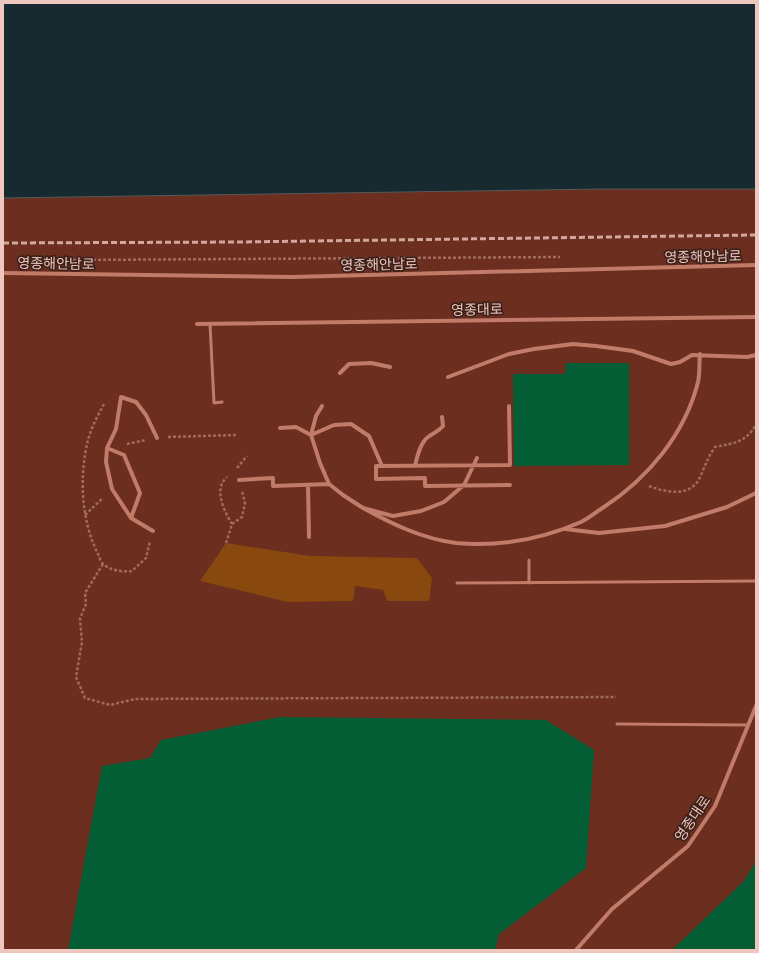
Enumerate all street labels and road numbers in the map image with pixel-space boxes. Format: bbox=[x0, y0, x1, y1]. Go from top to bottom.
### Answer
street label: 영종해안남로 bbox=[664, 246, 742, 266]
street label: 영종해안남로 bbox=[17, 253, 95, 273]
street label: 영종해안남로 bbox=[340, 254, 418, 274]
street label: 영종대로 bbox=[451, 299, 503, 319]
street label: 영종대로 bbox=[670, 791, 714, 845]

